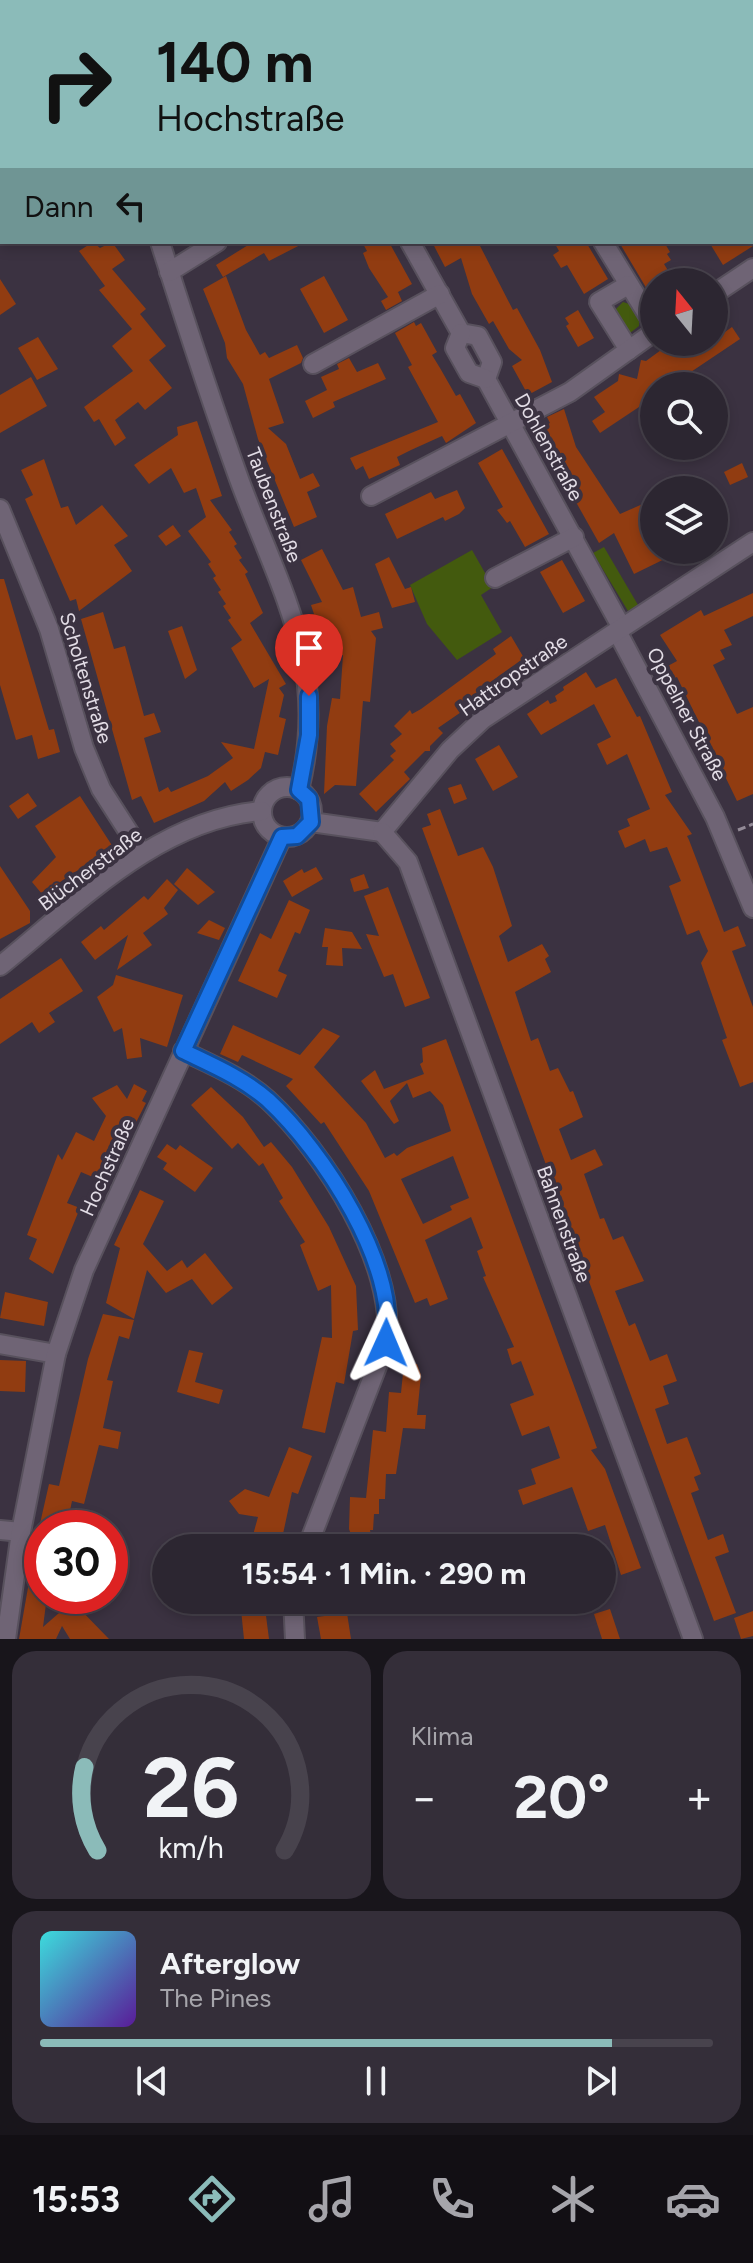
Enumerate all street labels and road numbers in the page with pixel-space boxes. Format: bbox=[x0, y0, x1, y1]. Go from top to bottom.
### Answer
street label: Dohlenstraße bbox=[510, 389, 588, 505]
street label: Taubenstraße bbox=[241, 444, 307, 566]
street label: Scholtenstraße bbox=[55, 610, 117, 747]
street label: Hattropstraße bbox=[454, 629, 572, 721]
street label: Oppelner Straße bbox=[642, 643, 732, 785]
street label: Blücherstraße bbox=[33, 822, 147, 916]
street label: Hochstraße bbox=[75, 1114, 139, 1220]
street label: Bahnenstraße bbox=[532, 1162, 596, 1286]

